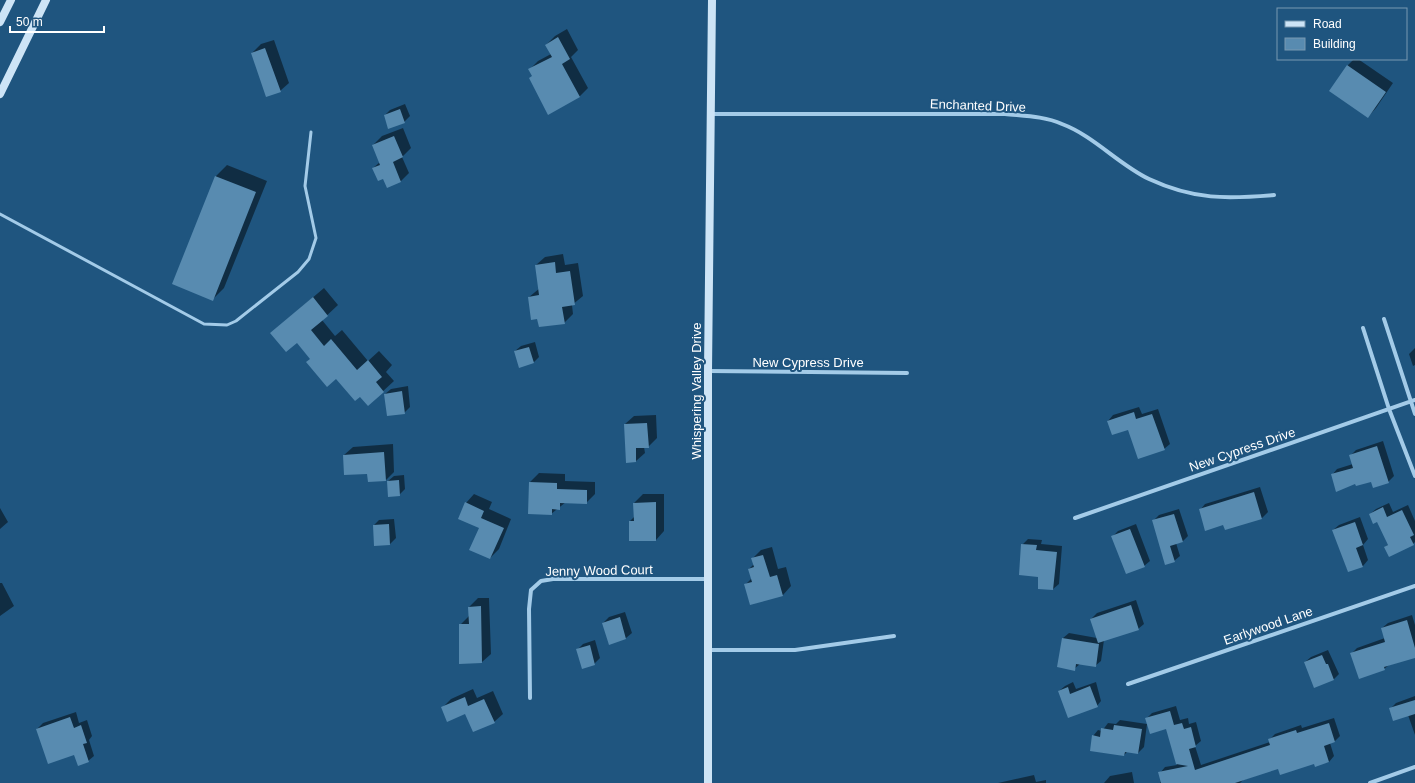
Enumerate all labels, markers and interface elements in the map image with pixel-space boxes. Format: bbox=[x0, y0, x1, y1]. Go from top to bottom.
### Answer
scale bar bbox=[10, 8, 104, 34]
legend bbox=[1277, 8, 1407, 60]
text: 50 m bbox=[16, 15, 43, 29]
text: Road bbox=[1313, 17, 1342, 31]
text: Building bbox=[1313, 37, 1356, 51]
street label: Enchanted Drive bbox=[930, 96, 1026, 115]
street label: Whispering Valley Drive bbox=[689, 322, 704, 460]
street label: New Cypress Drive bbox=[752, 355, 864, 370]
street label: New Cypress Drive bbox=[1187, 424, 1297, 475]
street label: Jenny Wood Court bbox=[545, 562, 653, 579]
street label: Earlywood Lane bbox=[1222, 603, 1315, 648]

